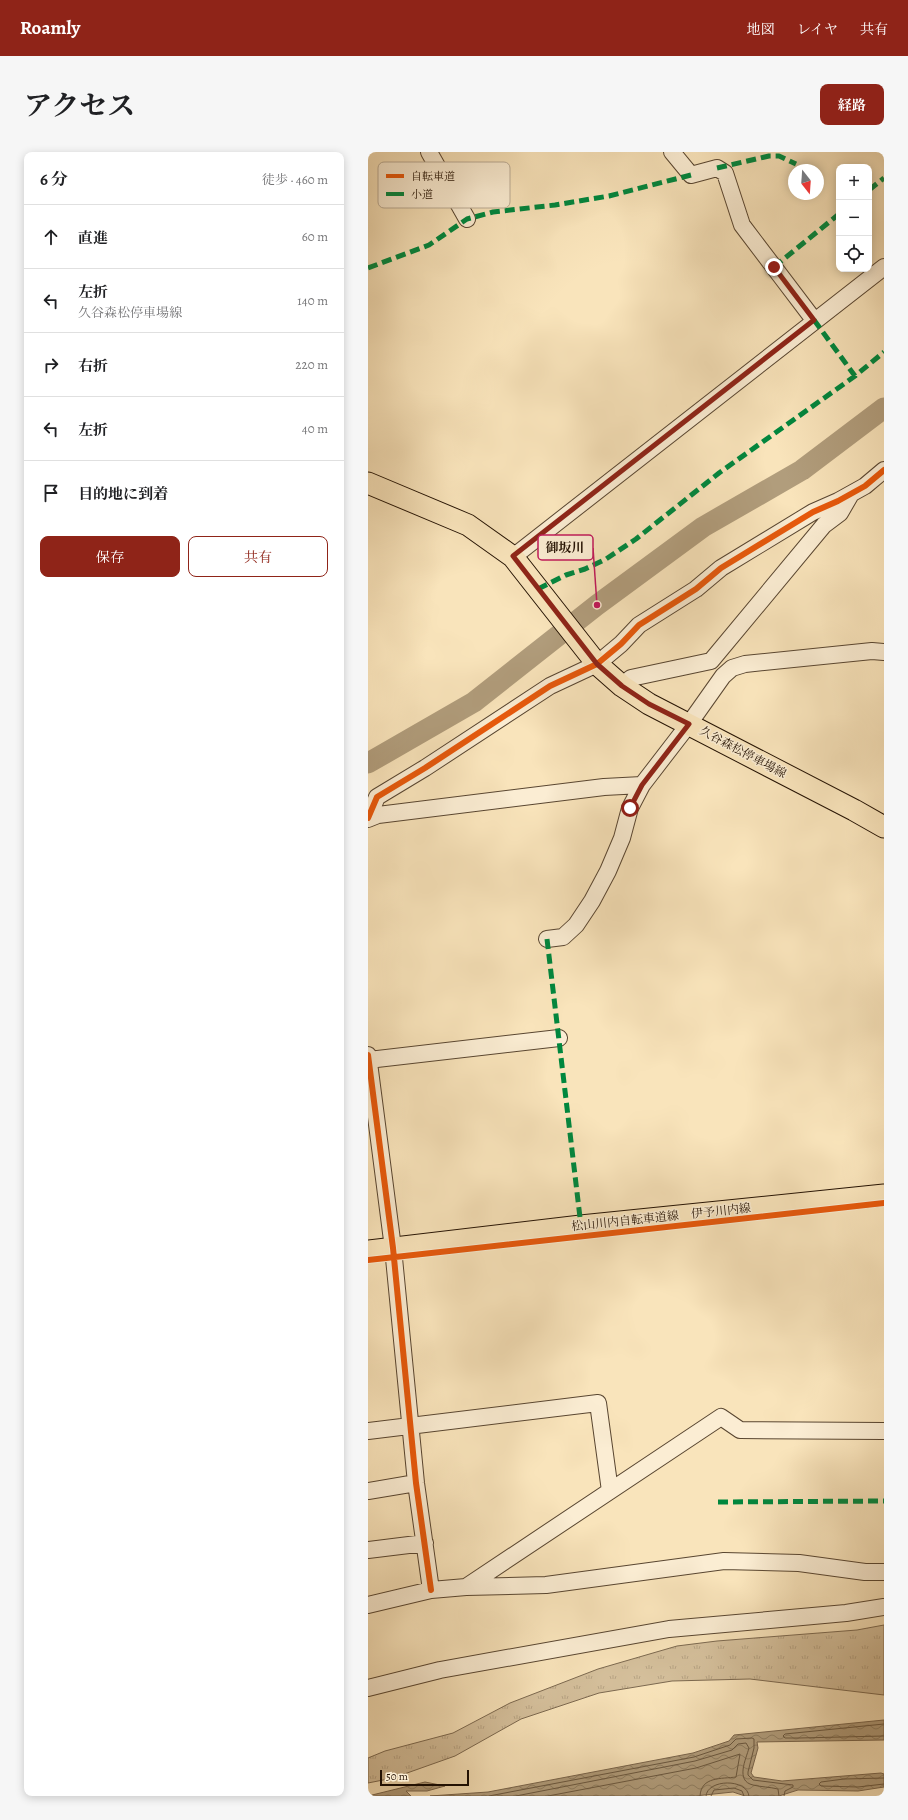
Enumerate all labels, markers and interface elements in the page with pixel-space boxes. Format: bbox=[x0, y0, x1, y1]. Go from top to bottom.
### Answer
text: Roamly bbox=[20, 15, 80, 41]
text: 地図 bbox=[747, 20, 775, 39]
text: レイヤ bbox=[797, 20, 838, 39]
text: 共有 bbox=[860, 20, 888, 39]
button: 経路 bbox=[820, 84, 884, 125]
text: アクセス bbox=[24, 87, 135, 125]
legend bbox=[378, 162, 510, 208]
north arrow bbox=[788, 164, 824, 200]
map controls bbox=[836, 164, 872, 272]
button: + bbox=[836, 164, 872, 200]
text: 6 分 bbox=[40, 168, 68, 191]
text: 自転車道 bbox=[411, 169, 455, 184]
text: 徒歩 · 460 m bbox=[262, 171, 328, 188]
text: 小道 bbox=[411, 187, 433, 202]
button: − bbox=[836, 200, 872, 236]
icon: ahead bbox=[40, 226, 62, 248]
text: 直進 bbox=[78, 228, 108, 248]
text: 60 m bbox=[302, 228, 328, 245]
button: locate bbox=[836, 236, 872, 272]
route end bbox=[765, 258, 783, 276]
text: 左折 bbox=[78, 282, 108, 302]
icon: left bbox=[40, 290, 62, 312]
text: 140 m bbox=[297, 292, 328, 309]
text: 久谷森松停車場線 bbox=[78, 304, 182, 321]
icon: right bbox=[40, 354, 62, 376]
text: 右折 bbox=[78, 356, 108, 376]
text: 220 m bbox=[295, 356, 328, 373]
icon: left bbox=[40, 418, 62, 440]
text: 左折 bbox=[78, 420, 108, 440]
text: 40 m bbox=[302, 420, 328, 437]
icon: arrive bbox=[40, 482, 62, 504]
text: 目的地に到着 bbox=[78, 484, 168, 504]
callout: 御坂川 bbox=[538, 535, 593, 560]
button: 保存 bbox=[40, 536, 180, 577]
button: 共有 bbox=[188, 536, 328, 577]
text: 御坂川 bbox=[545, 539, 585, 556]
street label: 久谷森松停車場線 bbox=[697, 722, 789, 782]
route start bbox=[621, 799, 639, 817]
street label: 伊予川内線 bbox=[690, 1200, 752, 1222]
street label: 松山川内自転車道線 bbox=[570, 1207, 680, 1235]
scale bar bbox=[380, 1768, 469, 1787]
text: 50 m bbox=[386, 1769, 408, 1784]

